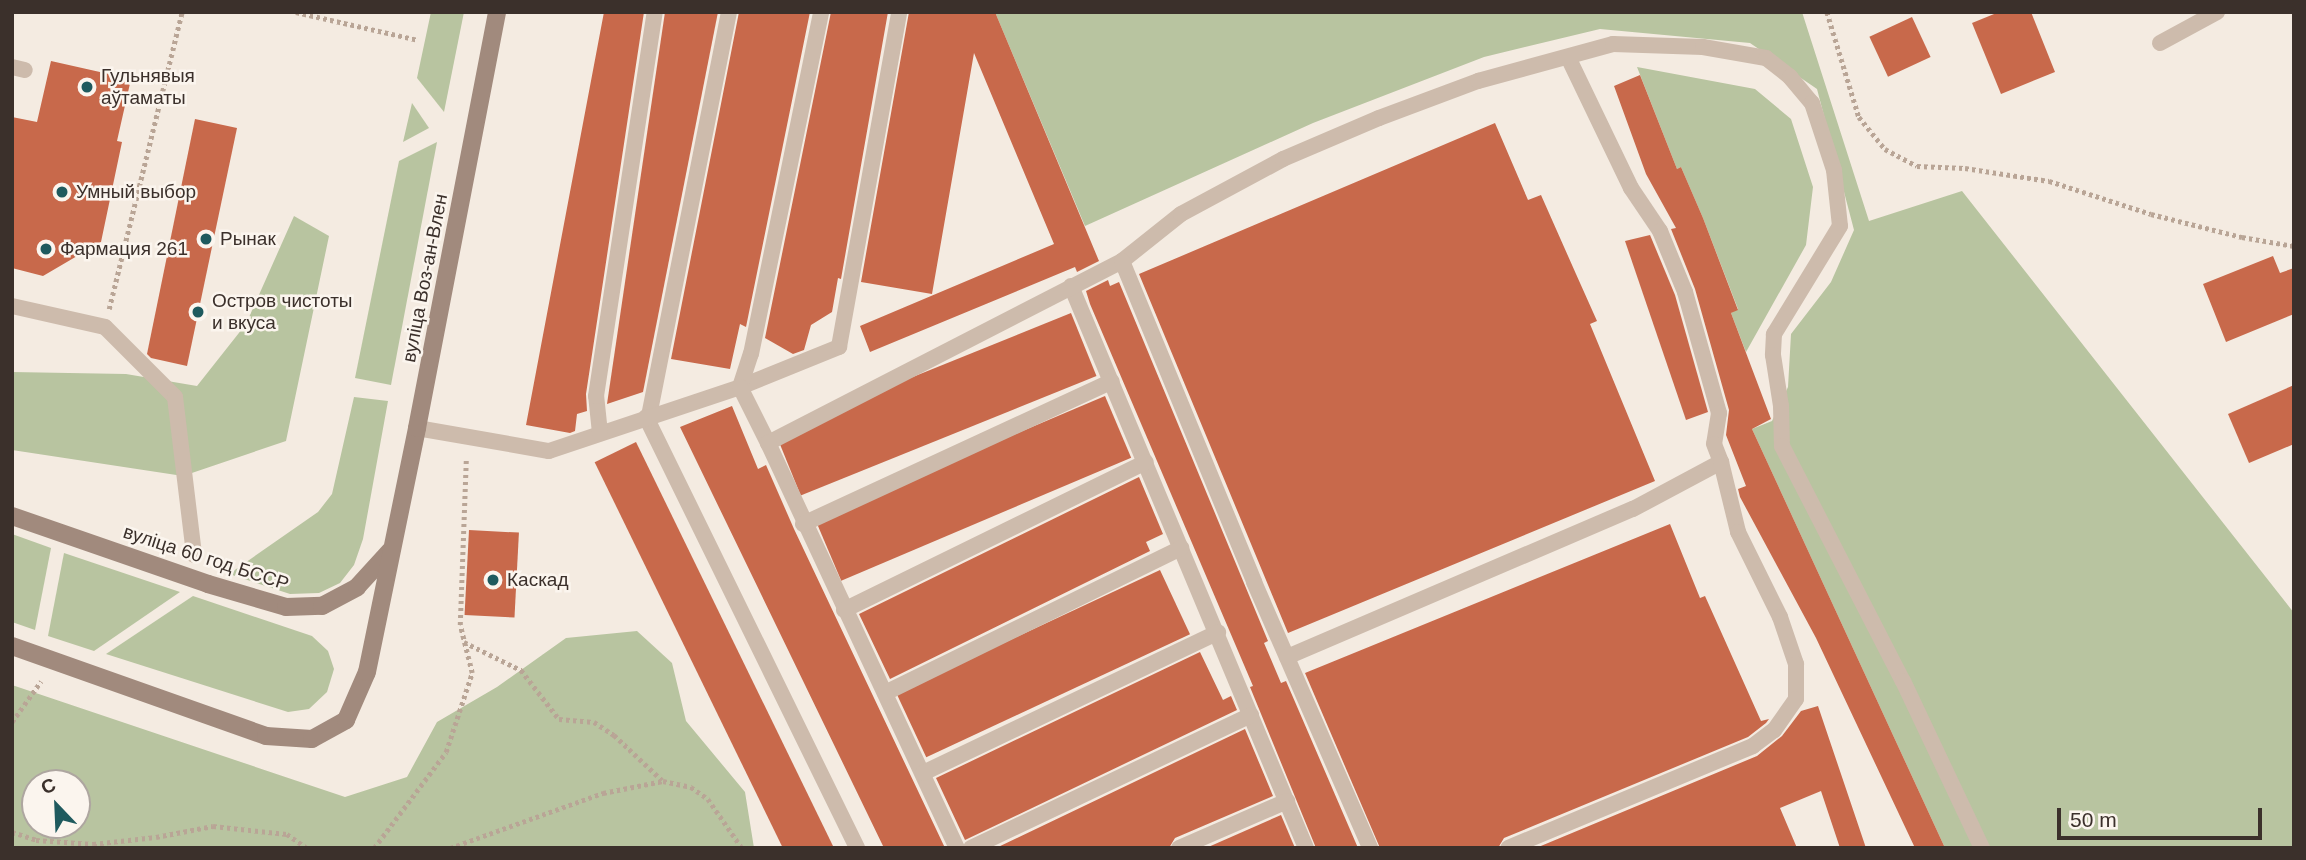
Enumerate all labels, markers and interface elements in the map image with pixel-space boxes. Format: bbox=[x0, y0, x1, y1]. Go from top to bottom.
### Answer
place label: Гульнявыя аўтаматы bbox=[101, 65, 195, 109]
marker: Гульнявыя аўтаматы bbox=[79, 79, 95, 95]
place label: Умный выбор bbox=[76, 181, 196, 203]
marker: Умный выбор bbox=[54, 184, 70, 200]
street label: вуліца Воз-ан-Влен bbox=[397, 192, 453, 364]
place label: Рынак bbox=[220, 228, 276, 250]
marker: Рынак bbox=[198, 231, 214, 247]
place label: Фармация 261 bbox=[60, 238, 188, 260]
marker: Фармация 261 bbox=[38, 241, 54, 257]
place label: Остров чистоты и вкуса bbox=[212, 290, 352, 334]
marker: Остров чистоты и вкуса bbox=[190, 304, 206, 320]
street label: вуліца 60 год БССР bbox=[120, 520, 292, 596]
place label: Каскад bbox=[507, 569, 569, 591]
marker: Каскад bbox=[485, 572, 501, 588]
north arrow bbox=[21, 769, 91, 839]
text: С bbox=[38, 774, 59, 798]
scale bar bbox=[2061, 794, 2266, 838]
text: 50 m bbox=[2070, 808, 2117, 831]

